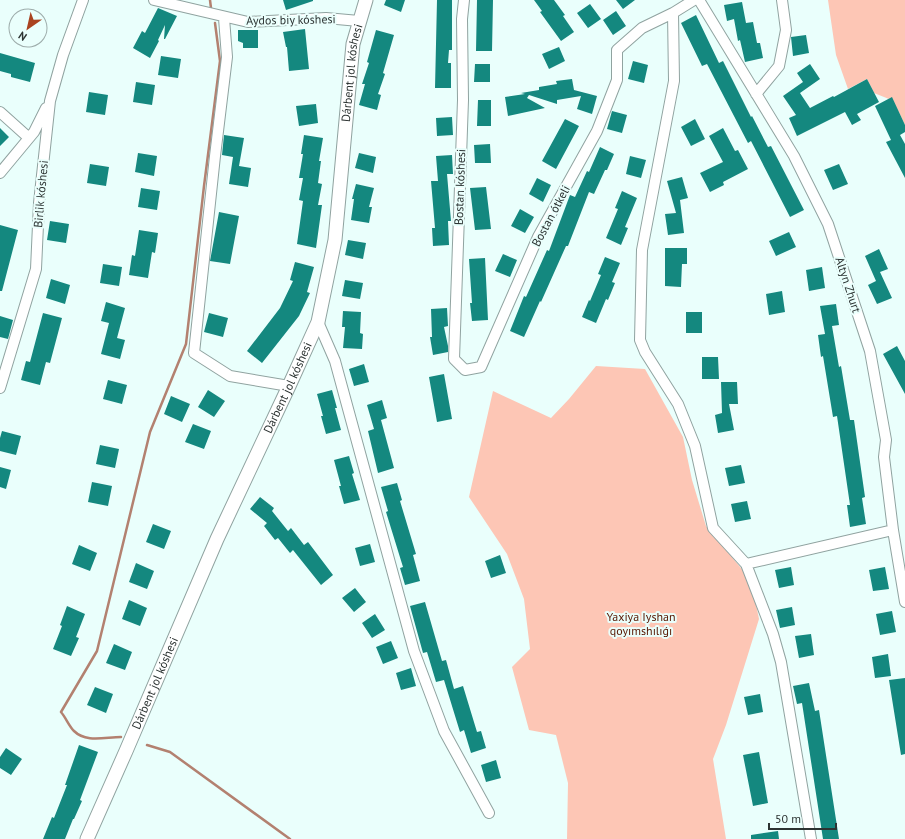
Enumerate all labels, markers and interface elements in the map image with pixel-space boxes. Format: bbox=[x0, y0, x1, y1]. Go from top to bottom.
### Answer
north arrow bbox=[8, 8, 48, 48]
street label: Aydos biy kóshesi bbox=[246, 11, 336, 28]
street label: Dárbent jol kóshesi bbox=[338, 22, 366, 123]
text: N bbox=[15, 28, 29, 44]
street label: Bostan kóshesi bbox=[451, 149, 468, 225]
street label: Birlik kóshesi bbox=[30, 160, 51, 228]
street label: Bostan ótkeli bbox=[528, 183, 573, 249]
street label: Altyn Zhurt bbox=[832, 255, 865, 315]
street label: Dárbent jol kóshesi bbox=[260, 340, 315, 436]
park label: Yaxiya Iyshan qoyımshılıǵı bbox=[606, 609, 676, 638]
street label: Dárbent jol kóshesi bbox=[128, 635, 181, 731]
scale bar bbox=[769, 805, 836, 831]
text: 50 m bbox=[775, 811, 801, 826]

